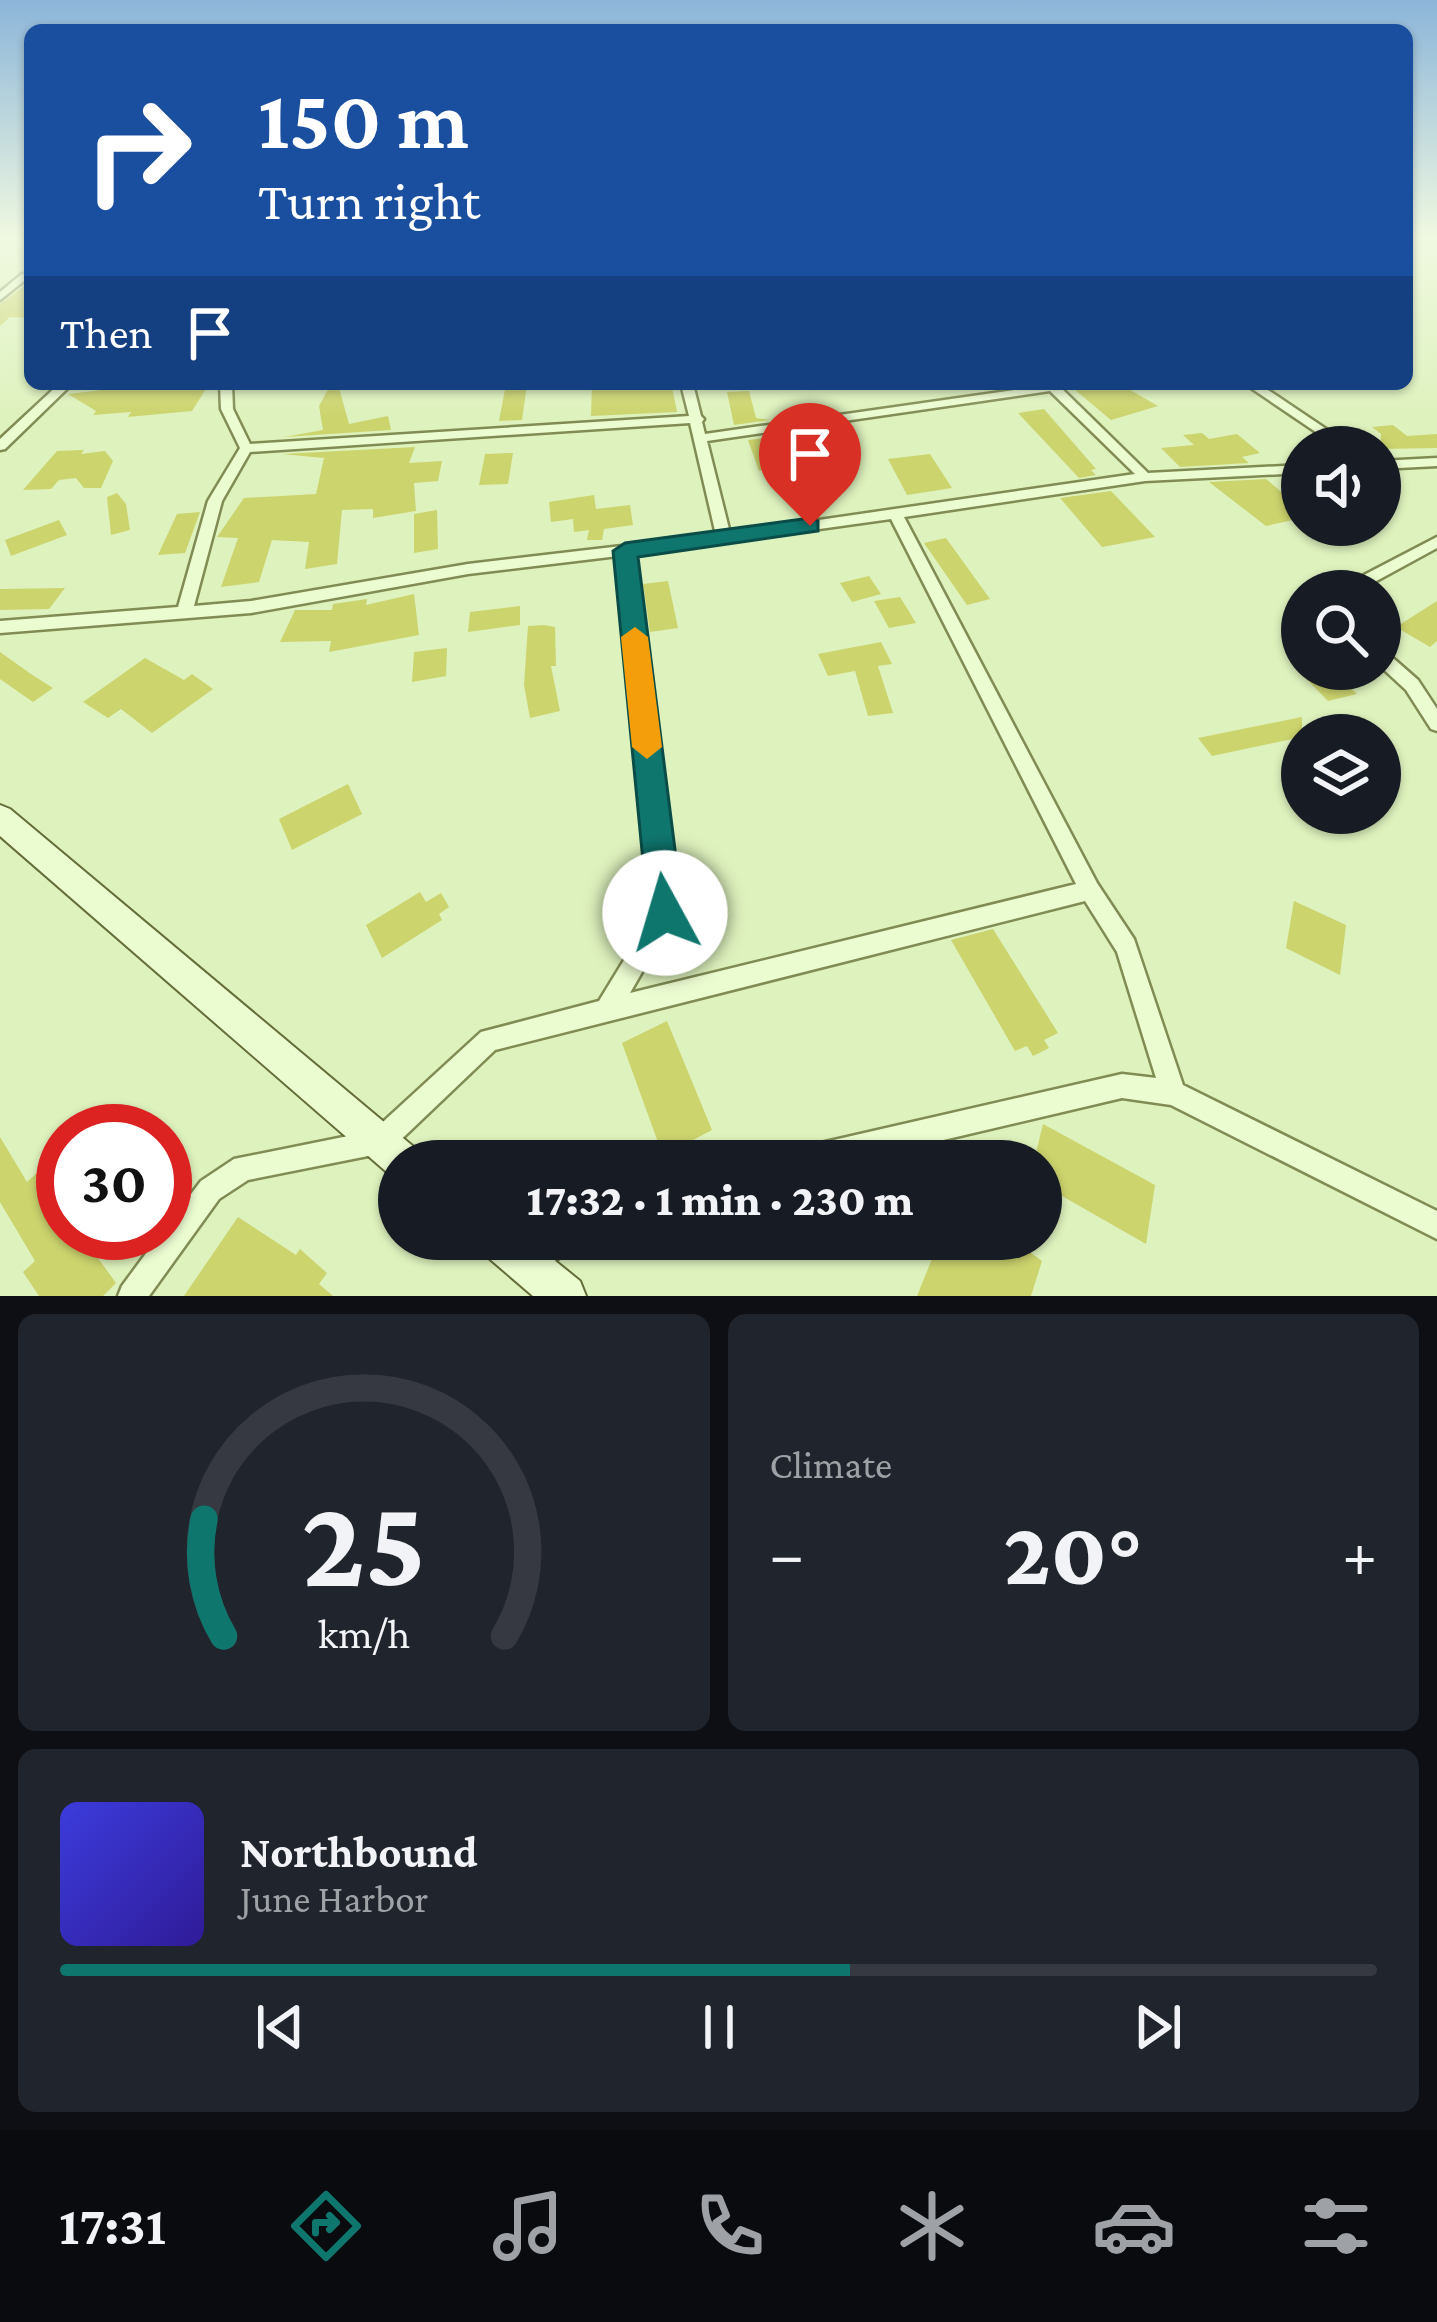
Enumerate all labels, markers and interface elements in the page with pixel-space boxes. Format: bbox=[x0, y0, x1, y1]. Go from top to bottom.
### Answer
icon: right bbox=[60, 72, 216, 228]
text: 150 m bbox=[258, 73, 469, 166]
text: Turn right bbox=[258, 171, 480, 231]
icon: arrive bbox=[177, 300, 243, 366]
text: Then bbox=[60, 308, 153, 358]
pin bbox=[759, 403, 861, 526]
icon: arrive bbox=[777, 421, 843, 487]
map controls bbox=[1281, 426, 1401, 834]
button: sound bbox=[1281, 426, 1401, 546]
button: search bbox=[1281, 570, 1401, 690]
button: layers bbox=[1281, 714, 1401, 834]
position arrow bbox=[602, 850, 728, 976]
speed limit sign: 30 bbox=[36, 1104, 192, 1260]
text: 17:32 · 1 min · 230 m bbox=[527, 1175, 913, 1225]
text: Climate bbox=[770, 1443, 892, 1486]
text: 25 bbox=[301, 1473, 426, 1612]
text: 20° bbox=[1003, 1503, 1143, 1603]
text: − bbox=[770, 1517, 804, 1590]
text: + bbox=[1342, 1517, 1377, 1590]
text: km/h bbox=[318, 1609, 410, 1656]
text: Northbound bbox=[240, 1827, 478, 1877]
text: June Harbor bbox=[240, 1877, 428, 1920]
icon: previous bbox=[247, 1994, 313, 2060]
icon: pause bbox=[686, 1994, 752, 2060]
icon: next bbox=[1125, 1994, 1191, 2060]
icon: directions bbox=[284, 2184, 368, 2268]
icon: music bbox=[486, 2184, 570, 2268]
icon: phone bbox=[688, 2184, 772, 2268]
icon: climate bbox=[890, 2184, 974, 2268]
icon: car bbox=[1092, 2184, 1176, 2268]
icon: filters bbox=[1294, 2184, 1378, 2268]
text: 17:31 bbox=[59, 2196, 166, 2256]

